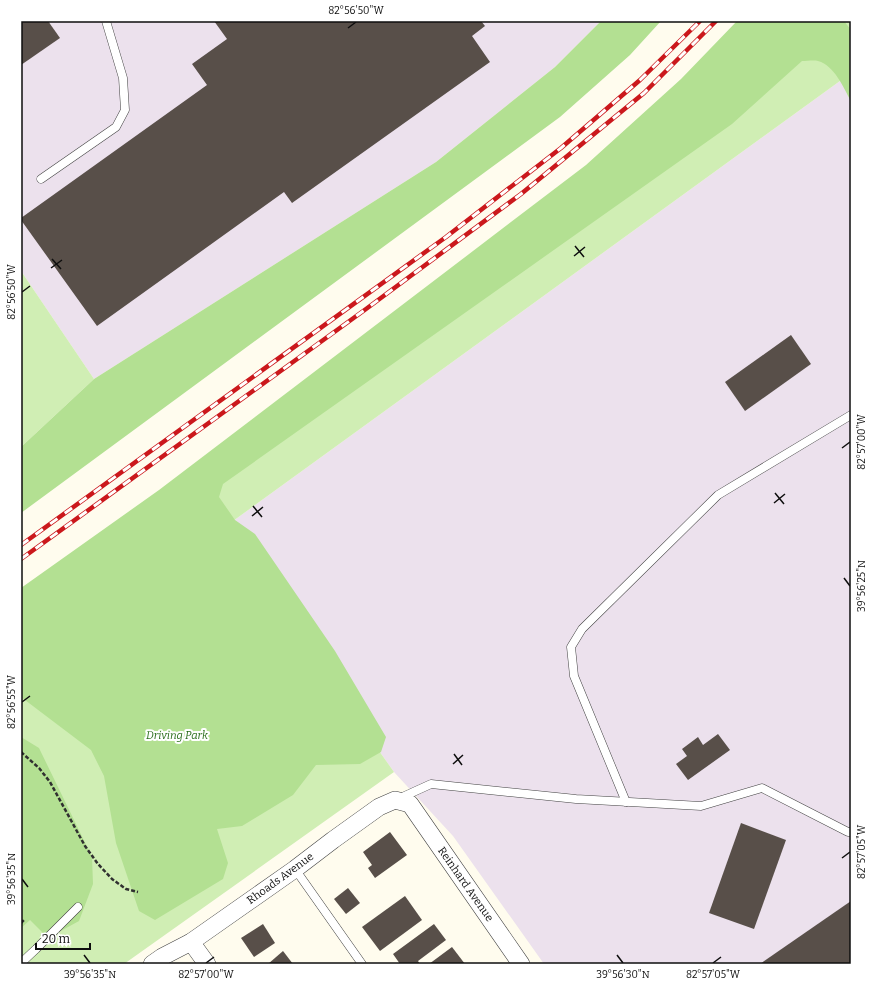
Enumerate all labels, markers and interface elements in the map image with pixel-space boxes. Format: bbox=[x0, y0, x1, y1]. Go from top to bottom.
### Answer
text: 82°56'50"W bbox=[328, 5, 384, 17]
text: 82°56'50"W bbox=[6, 264, 18, 320]
text: 82°57'00"W bbox=[856, 414, 868, 470]
text: 39°56'25"N bbox=[856, 560, 868, 612]
text: 82°56'55"W bbox=[6, 674, 18, 729]
park label: Driving Park bbox=[146, 729, 209, 742]
text: 82°57'05"W bbox=[856, 824, 868, 879]
street label: Reinhard Avenue bbox=[435, 844, 496, 924]
street label: Rhoads Avenue bbox=[244, 850, 316, 907]
text: 39°56'35"N bbox=[6, 853, 18, 905]
scale bar bbox=[36, 925, 90, 951]
text: 20 m bbox=[42, 932, 71, 946]
text: 39°56'35"N bbox=[64, 969, 116, 981]
text: 82°57'00"W bbox=[178, 969, 234, 981]
text: 39°56'30"N bbox=[596, 969, 650, 981]
text: 82°57'05"W bbox=[686, 969, 741, 981]

